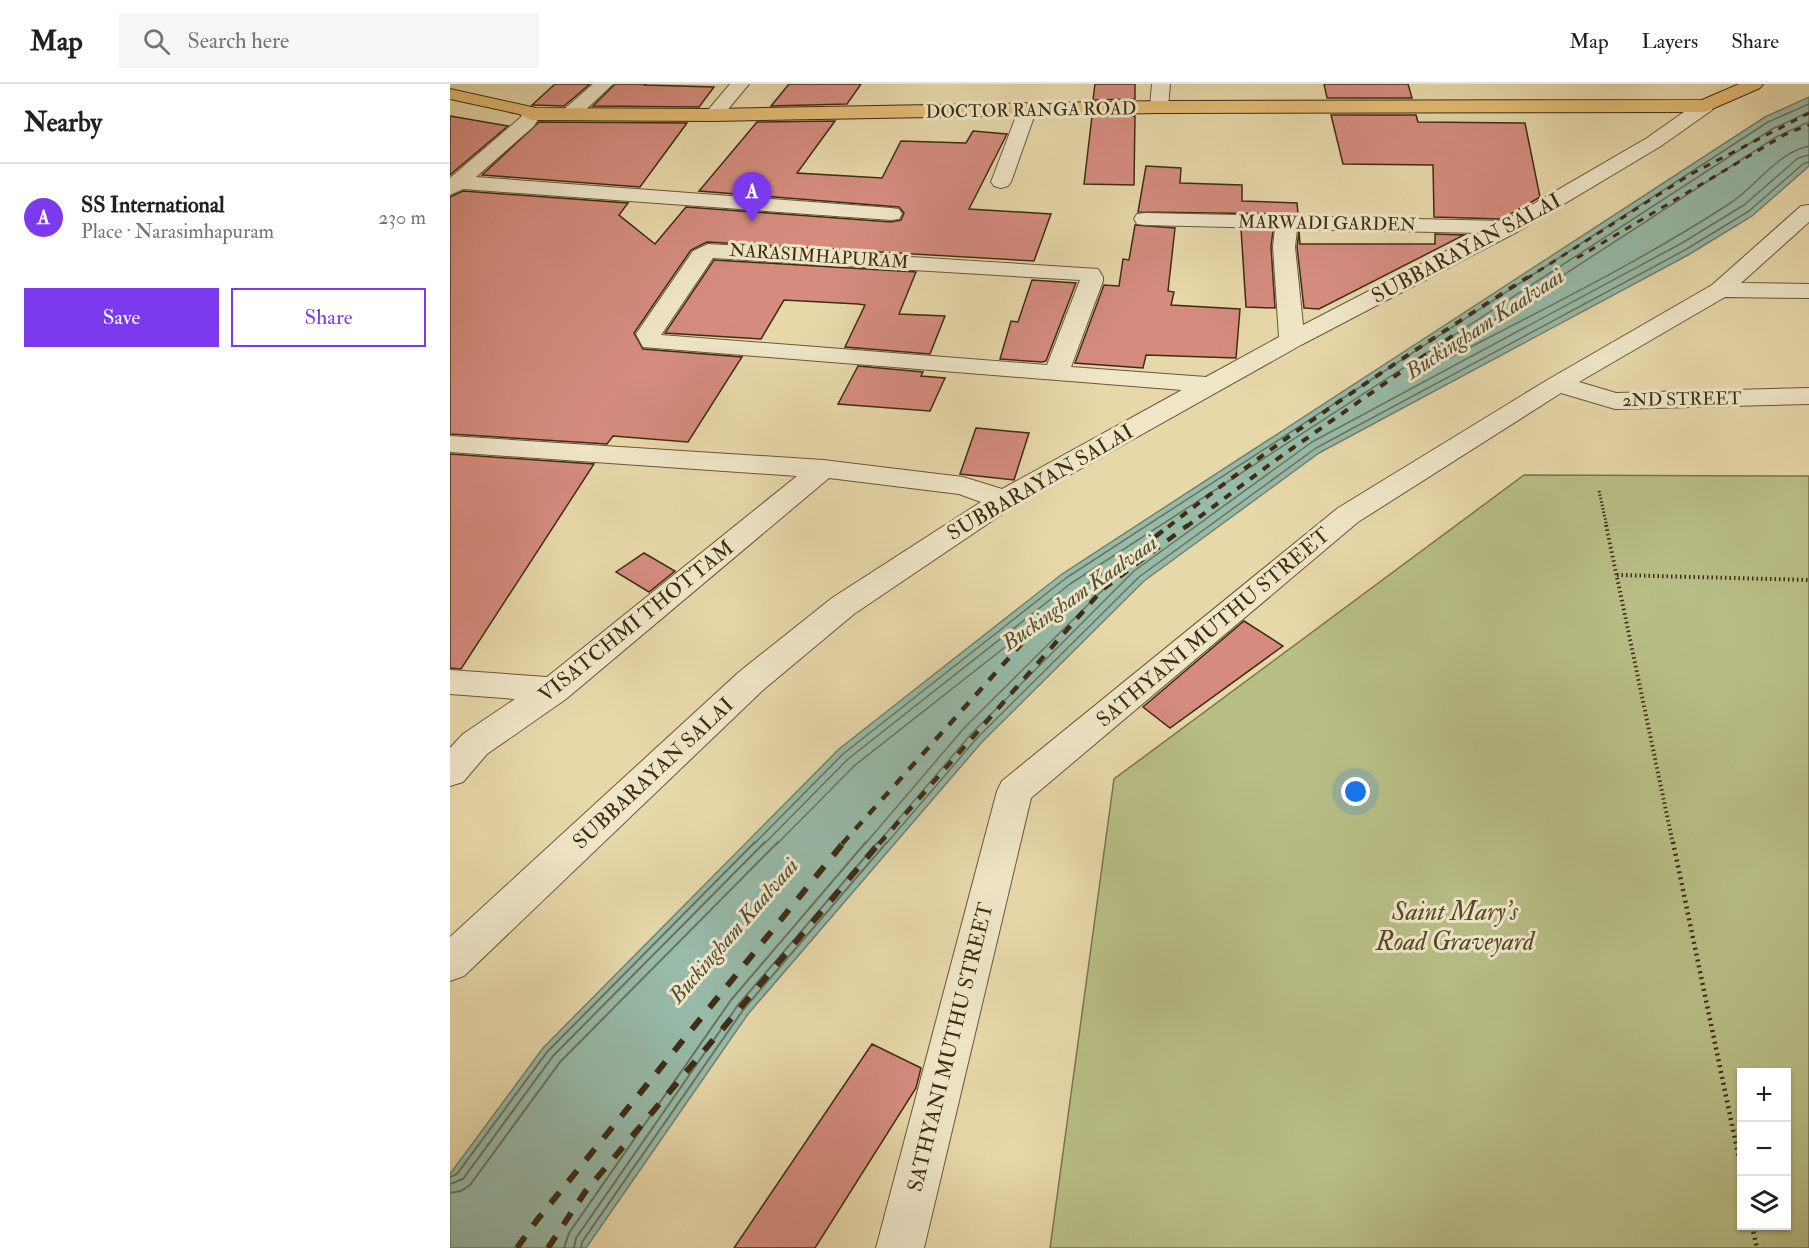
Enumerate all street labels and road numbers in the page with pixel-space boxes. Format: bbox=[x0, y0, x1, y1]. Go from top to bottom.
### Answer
street label: DOCTOR RANGA ROAD bbox=[926, 97, 1137, 124]
street label: SUBBARAYAN SALAI bbox=[1367, 187, 1566, 310]
street label: MARWADI GARDEN bbox=[1238, 210, 1416, 237]
street label: NARASIMHAPURAM bbox=[728, 239, 909, 274]
street label: 2ND STREET bbox=[1622, 387, 1742, 412]
street label: SUBBARAYAN SALAI bbox=[942, 418, 1138, 547]
street label: SATHYANI MUTHU STREET bbox=[1091, 521, 1336, 733]
street label: VISATCHMI THOTTAM bbox=[533, 534, 739, 708]
street label: SUBBARAYAN SALAI bbox=[567, 692, 740, 855]
street label: SATHYANI MUTHU STREET bbox=[901, 899, 1000, 1194]

